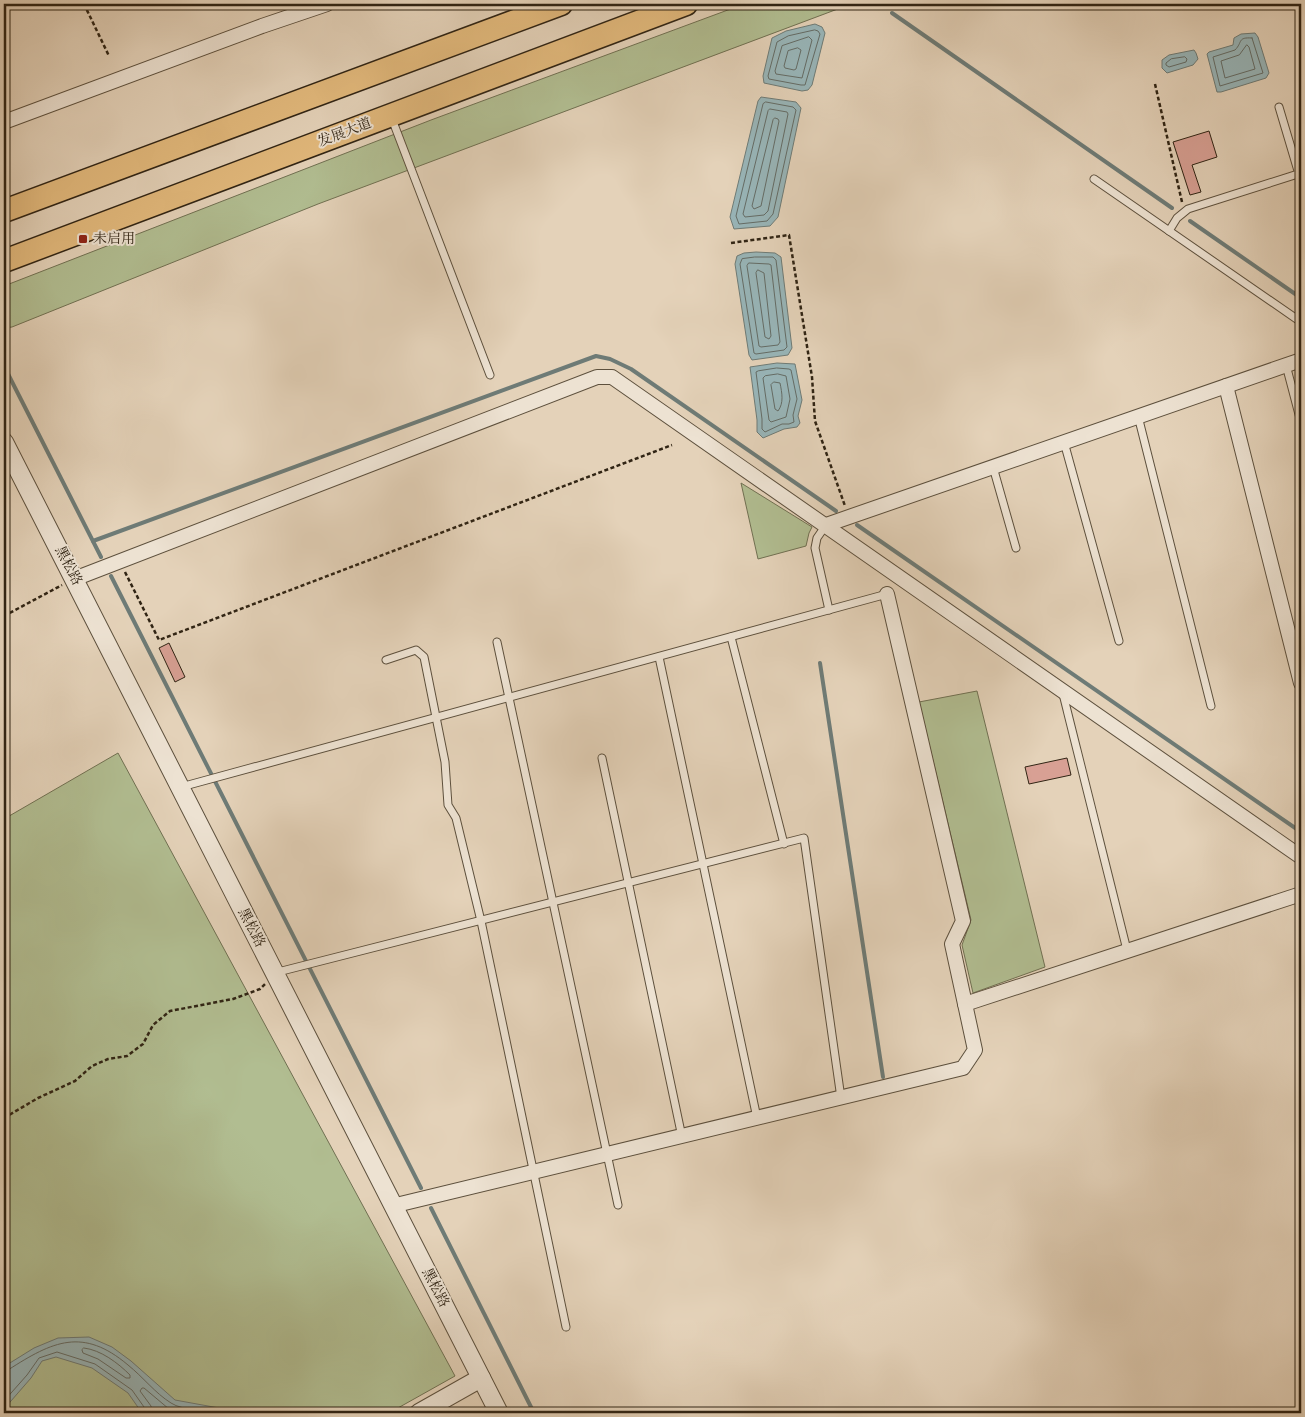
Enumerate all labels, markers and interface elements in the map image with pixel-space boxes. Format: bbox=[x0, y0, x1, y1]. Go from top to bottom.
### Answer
street label: 发展大道 bbox=[315, 114, 375, 152]
place label: 未启用 bbox=[93, 230, 135, 249]
marker: 未启用 bbox=[77, 233, 89, 245]
street label: 黑松路 bbox=[50, 543, 86, 589]
street label: 黑松路 bbox=[233, 905, 269, 951]
street label: 黑松路 bbox=[417, 1265, 453, 1311]

